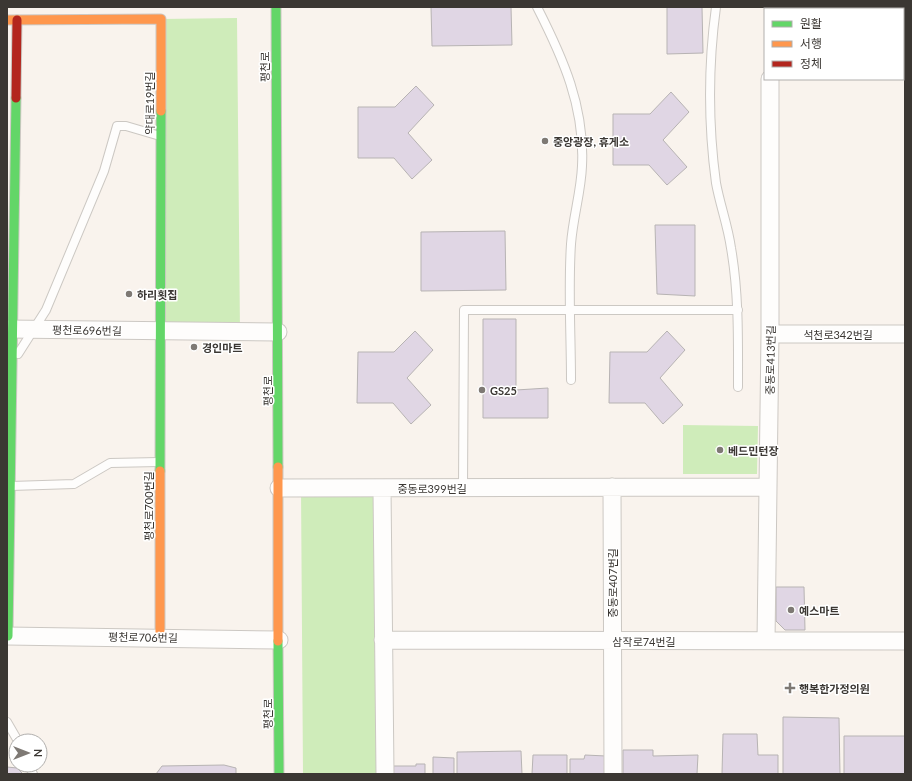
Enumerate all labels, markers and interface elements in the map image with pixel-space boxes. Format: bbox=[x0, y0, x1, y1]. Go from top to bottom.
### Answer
legend bbox=[764, 8, 904, 80]
text: 원활 bbox=[800, 16, 822, 31]
text: 서행 bbox=[800, 36, 822, 51]
street label: 평천로 bbox=[258, 52, 271, 82]
text: 정체 bbox=[800, 56, 822, 71]
street label: 약대로19번길 bbox=[143, 71, 156, 135]
place label: 중앙광장, 휴게소 bbox=[553, 135, 629, 148]
marker: 중앙광장, 휴게소 bbox=[540, 136, 550, 146]
place label: 하리횟집 bbox=[137, 288, 177, 301]
marker: 하리횟집 bbox=[124, 289, 134, 299]
street label: 평천로696번길 bbox=[52, 323, 122, 337]
street label: 중동로413번길 bbox=[763, 325, 777, 395]
street label: 석천로342번길 bbox=[803, 328, 873, 341]
place label: 경인마트 bbox=[202, 341, 242, 354]
marker: 경인마트 bbox=[189, 342, 199, 352]
street label: 평천로 bbox=[261, 376, 274, 406]
place label: GS25 bbox=[490, 384, 517, 397]
marker: GS25 bbox=[477, 385, 487, 395]
place label: 베드민턴장 bbox=[728, 444, 779, 457]
marker: 베드민턴장 bbox=[715, 445, 725, 455]
street label: 평천로700번길 bbox=[142, 471, 155, 541]
street label: 중동로399번길 bbox=[397, 482, 467, 495]
street label: 중동로407번길 bbox=[606, 548, 619, 618]
place label: 예스마트 bbox=[799, 604, 839, 617]
marker: 예스마트 bbox=[786, 605, 796, 615]
street label: 평천로706번길 bbox=[108, 630, 178, 644]
street label: 삼작로74번길 bbox=[612, 635, 676, 648]
marker: 행복한가정의원 bbox=[784, 682, 796, 694]
place label: 행복한가정의원 bbox=[799, 682, 870, 695]
street label: 평천로 bbox=[261, 699, 274, 729]
north arrow bbox=[8, 733, 48, 773]
text: N bbox=[32, 749, 45, 757]

